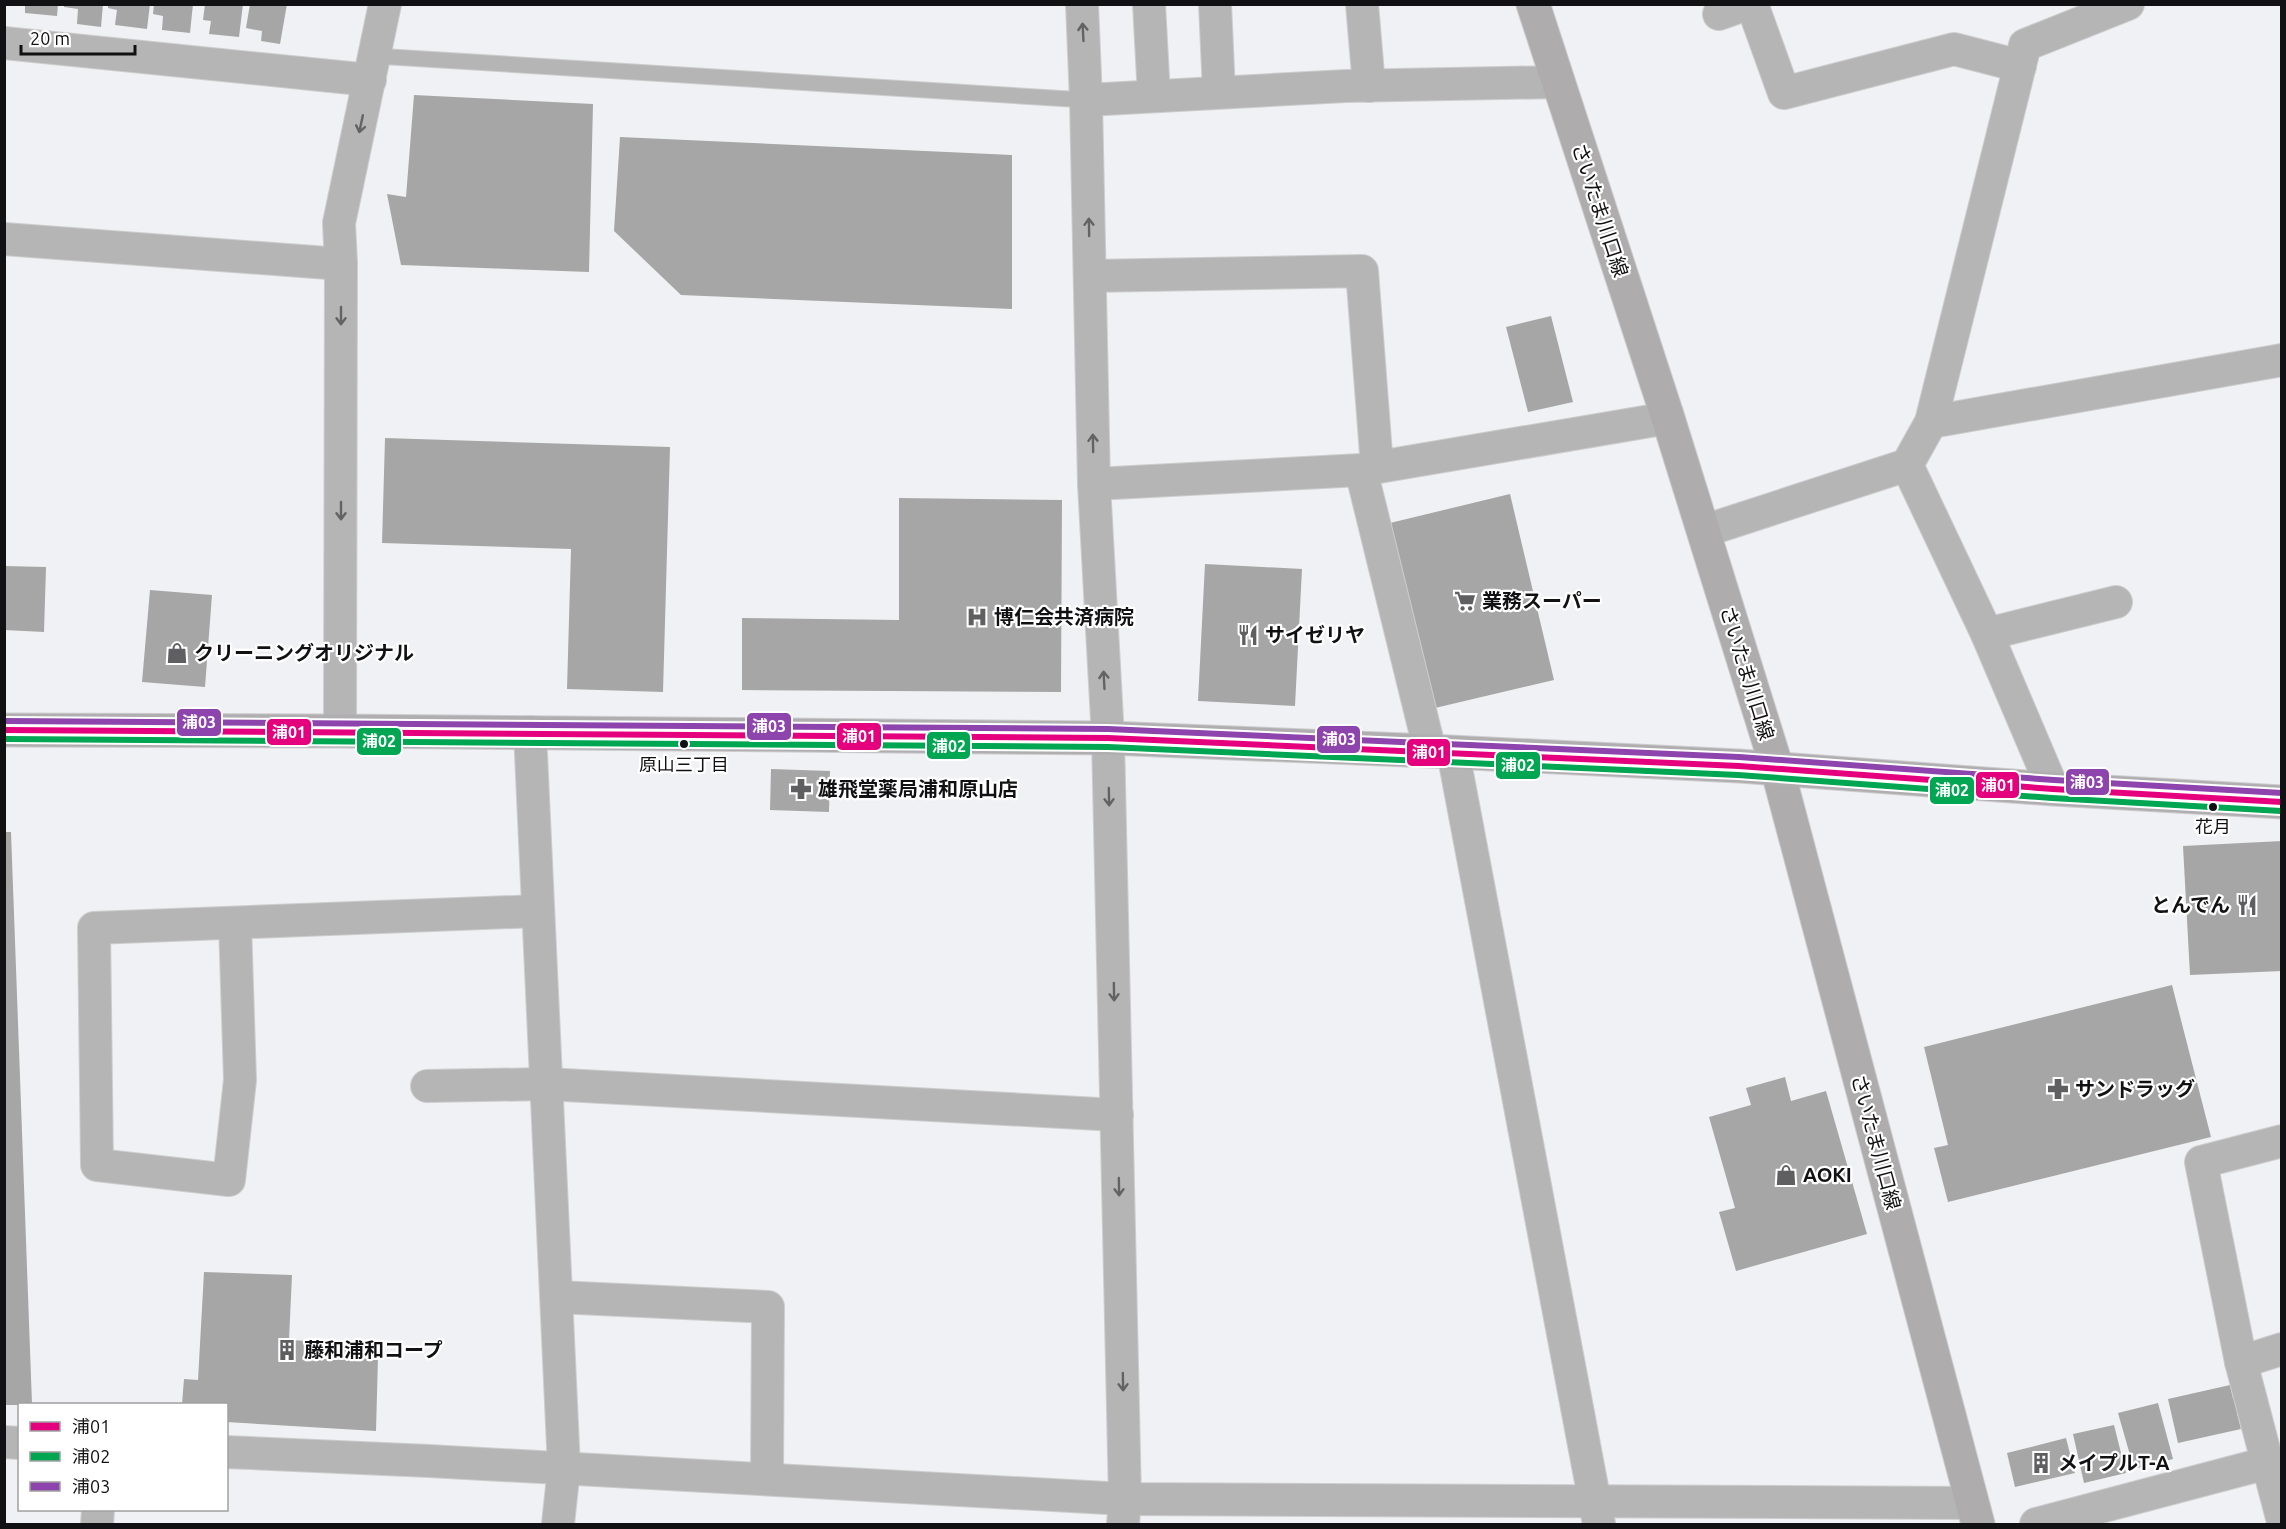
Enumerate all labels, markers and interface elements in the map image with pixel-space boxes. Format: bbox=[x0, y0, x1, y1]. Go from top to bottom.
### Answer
scale bar bbox=[21, 18, 135, 56]
one-way arrow bbox=[1078, 23, 1089, 43]
text: 20 m bbox=[30, 28, 70, 48]
one-way arrow bbox=[355, 113, 366, 133]
street label: さいたま川口線 bbox=[1568, 140, 1633, 280]
one-way arrow bbox=[1083, 218, 1095, 238]
one-way arrow bbox=[335, 306, 347, 326]
one-way arrow bbox=[1087, 434, 1099, 454]
one-way arrow bbox=[335, 501, 347, 521]
supermarket icon: 業務スーパー bbox=[1453, 589, 1477, 613]
place label: 業務スーパー bbox=[1482, 589, 1602, 612]
street label: さいたま川口線 bbox=[1716, 603, 1779, 743]
hospital icon: 博仁会共済病院 bbox=[965, 605, 989, 629]
place label: 博仁会共済病院 bbox=[994, 605, 1134, 628]
restaurant icon: サイゼリヤ bbox=[1236, 623, 1260, 647]
place label: サイゼリヤ bbox=[1265, 623, 1365, 646]
shop icon: クリーニングオリジナル bbox=[165, 641, 189, 665]
place label: クリーニングオリジナル bbox=[194, 641, 414, 664]
one-way arrow bbox=[1099, 670, 1110, 690]
line badge: 浦03 bbox=[176, 708, 222, 737]
line badge: 浦03 bbox=[746, 712, 792, 741]
text: 浦03 bbox=[182, 713, 216, 731]
text: 浦03 bbox=[752, 717, 786, 735]
line badge: 浦01 bbox=[266, 718, 312, 746]
line badge: 浦01 bbox=[836, 722, 882, 751]
text: 浦01 bbox=[272, 723, 306, 741]
line badge: 浦03 bbox=[1316, 725, 1361, 754]
line badge: 浦02 bbox=[356, 727, 402, 756]
text: 浦01 bbox=[842, 727, 876, 745]
text: 浦03 bbox=[1322, 730, 1356, 748]
line badge: 浦02 bbox=[926, 731, 971, 760]
text: 浦02 bbox=[362, 732, 396, 750]
text: 浦02 bbox=[932, 737, 966, 755]
marker: 原山三丁目 bbox=[678, 738, 690, 750]
line badge: 浦01 bbox=[1406, 738, 1451, 767]
text: 浦01 bbox=[1412, 743, 1446, 761]
line badge: 浦02 bbox=[1495, 751, 1541, 780]
place label: 原山三丁目 bbox=[639, 754, 729, 774]
text: 浦02 bbox=[1501, 756, 1535, 774]
line badge: 浦03 bbox=[2065, 768, 2110, 796]
line badge: 浦01 bbox=[1975, 771, 2020, 799]
text: 浦03 bbox=[2070, 773, 2104, 791]
line badge: 浦02 bbox=[1929, 776, 1975, 805]
text: 浦01 bbox=[1981, 776, 2015, 794]
pharmacy icon: 雄飛堂薬局浦和原山店 bbox=[789, 777, 813, 801]
place label: 雄飛堂薬局浦和原山店 bbox=[818, 777, 1018, 800]
text: 浦02 bbox=[1935, 781, 1969, 799]
one-way arrow bbox=[1103, 786, 1115, 806]
marker: 花月 bbox=[2207, 801, 2219, 813]
place label: 花月 bbox=[2195, 816, 2231, 836]
place label: とんでん bbox=[2151, 893, 2230, 916]
restaurant icon: とんでん bbox=[2235, 893, 2259, 917]
one-way arrow bbox=[1108, 981, 1120, 1001]
street label: さいたま川口線 bbox=[1847, 1072, 1906, 1212]
pharmacy icon: サンドラッグ bbox=[2046, 1077, 2070, 1101]
place label: サンドラッグ bbox=[2075, 1077, 2195, 1100]
shop icon: AOKI bbox=[1774, 1163, 1798, 1187]
place label: AOKI bbox=[1803, 1163, 1852, 1186]
one-way arrow bbox=[1113, 1176, 1125, 1196]
building icon: 藤和浦和コープ bbox=[275, 1338, 299, 1362]
place label: 藤和浦和コープ bbox=[304, 1338, 443, 1361]
one-way arrow bbox=[1117, 1371, 1128, 1391]
legend bbox=[18, 1403, 228, 1511]
text: 浦01 bbox=[72, 1416, 110, 1436]
text: 浦02 bbox=[72, 1446, 110, 1466]
building icon: メイプルT-A bbox=[2029, 1451, 2053, 1475]
place label: メイプルT-A bbox=[2058, 1451, 2170, 1474]
text: 浦03 bbox=[72, 1476, 110, 1496]

